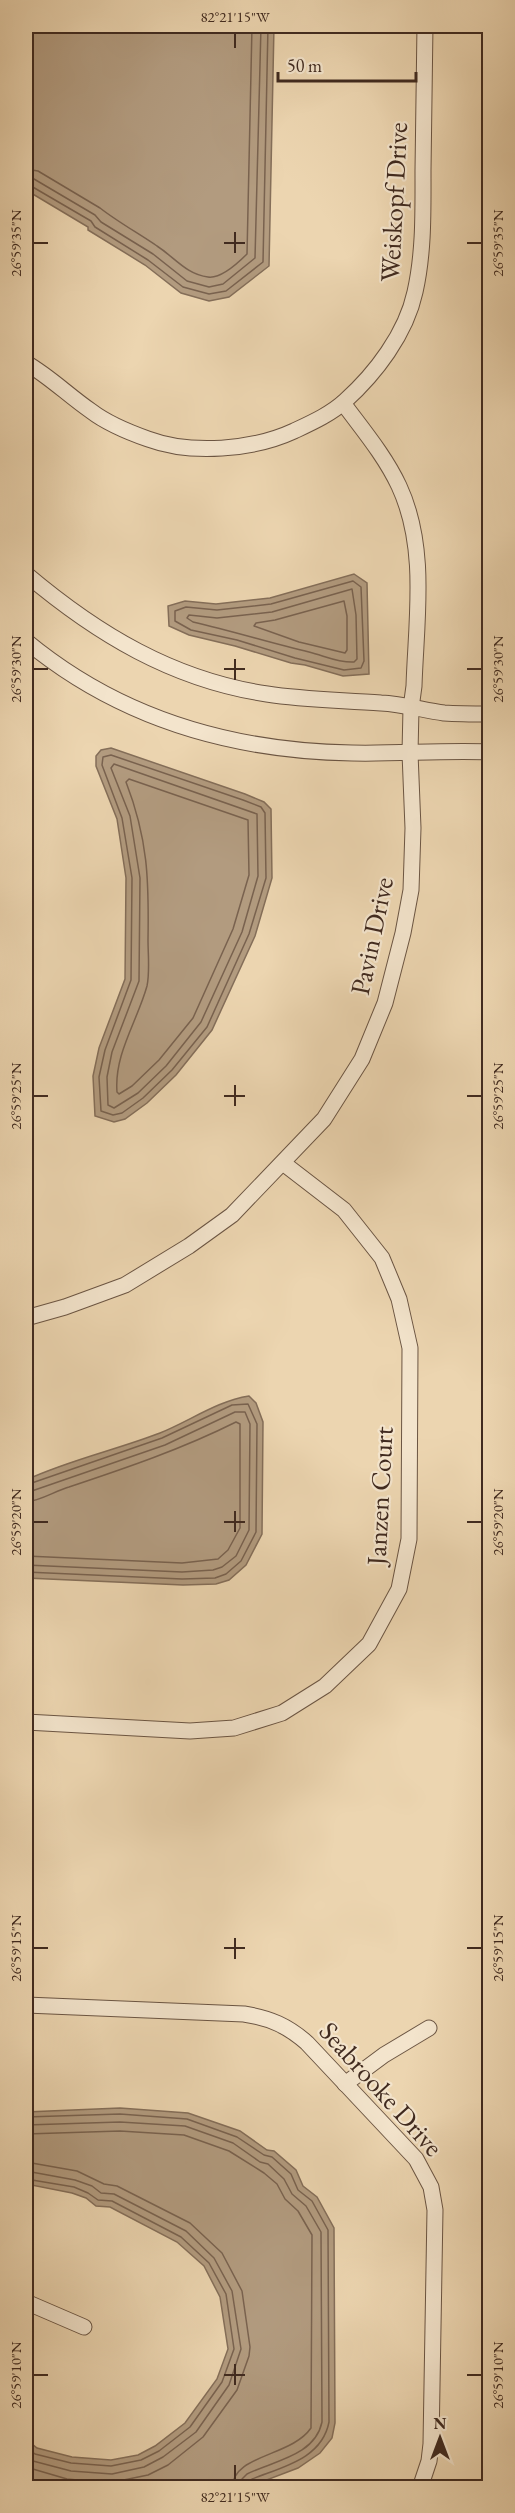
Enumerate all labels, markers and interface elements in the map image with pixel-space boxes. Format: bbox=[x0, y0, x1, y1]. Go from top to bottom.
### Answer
text: 82°21'15"W bbox=[200, 7, 270, 26]
scale bar bbox=[278, 45, 416, 83]
text: 50 m bbox=[287, 54, 322, 77]
street label: Weiskopf Drive bbox=[372, 121, 415, 283]
text: 26°59'35"N bbox=[6, 209, 25, 277]
text: 26°59'35"N bbox=[488, 209, 507, 277]
text: 26°59'30"N bbox=[6, 635, 25, 703]
text: 26°59'30"N bbox=[488, 635, 507, 703]
street label: Pavin Drive bbox=[342, 874, 401, 998]
text: 26°59'25"N bbox=[6, 1062, 25, 1130]
text: 26°59'25"N bbox=[488, 1062, 507, 1130]
street label: Janzen Court bbox=[358, 1425, 401, 1568]
text: 26°59'20"N bbox=[6, 1488, 25, 1556]
text: 26°59'20"N bbox=[488, 1488, 507, 1556]
text: 26°59'15"N bbox=[6, 1914, 25, 1982]
text: 26°59'15"N bbox=[488, 1914, 507, 1982]
street label: Seabrooke Drive bbox=[312, 2014, 451, 2163]
text: 26°59'10"N bbox=[6, 2341, 25, 2409]
text: 26°59'10"N bbox=[488, 2341, 507, 2409]
north arrow bbox=[410, 2408, 470, 2468]
text: N bbox=[434, 2413, 447, 2434]
text: 82°21'15"W bbox=[200, 2487, 270, 2506]

